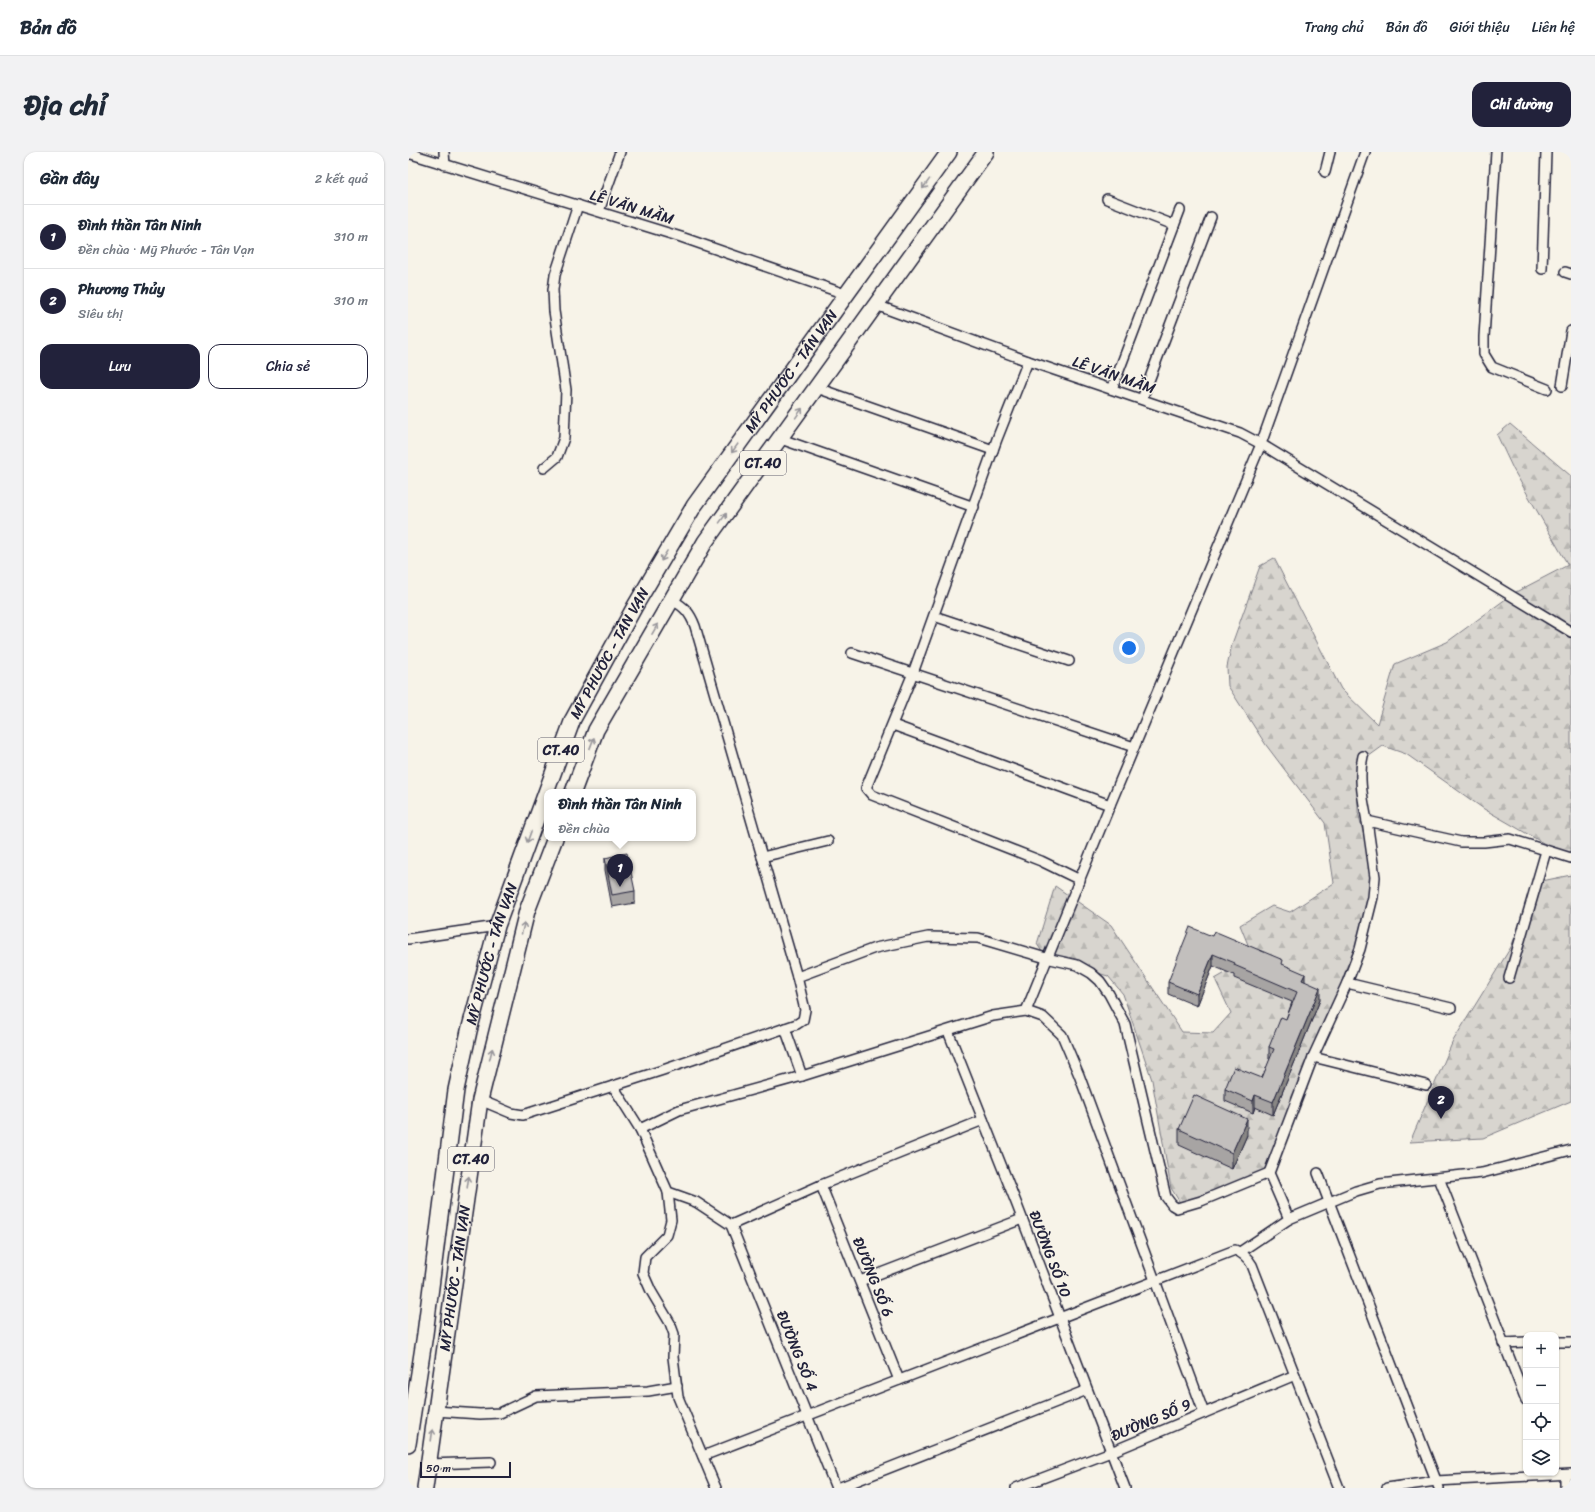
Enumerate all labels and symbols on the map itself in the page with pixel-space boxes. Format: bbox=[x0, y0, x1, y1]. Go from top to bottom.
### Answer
one-way arrow bbox=[922, 178, 930, 189]
street label: LÊ VĂN MẦM bbox=[587, 182, 678, 232]
street label: MỸ PHƯỚC - TÂN VẠN bbox=[738, 303, 845, 438]
street label: LÊ VĂN MẦM bbox=[1069, 349, 1160, 402]
one-way arrow bbox=[795, 408, 803, 419]
one-way arrow bbox=[731, 442, 739, 453]
road number: CT.40 bbox=[740, 451, 786, 475]
one-way arrow bbox=[719, 513, 727, 524]
one-way arrow bbox=[659, 550, 667, 562]
street label: MỸ PHƯỚC - TÂN VẠN bbox=[562, 582, 657, 724]
one-way arrow bbox=[652, 623, 660, 635]
your location bbox=[1119, 638, 1139, 658]
one-way arrow bbox=[588, 737, 596, 749]
road number: CT.40 bbox=[538, 738, 584, 762]
one-way arrow bbox=[525, 831, 533, 843]
pin: 1 bbox=[607, 854, 633, 887]
street label: MỸ PHƯỚC - TÂN VẠN bbox=[458, 879, 525, 1028]
one-way arrow bbox=[519, 922, 527, 935]
one-way arrow bbox=[487, 1048, 495, 1061]
pin: 2 bbox=[1428, 1086, 1454, 1119]
road number: CT.40 bbox=[448, 1147, 494, 1171]
one-way arrow bbox=[464, 1176, 472, 1189]
street label: MỸ PHƯỚC - TÂN VẠN bbox=[432, 1203, 478, 1353]
street label: ĐƯỜNG SỐ 10 bbox=[1021, 1206, 1079, 1302]
street label: ĐƯỜNG SỐ 6 bbox=[845, 1233, 901, 1321]
street label: ĐƯỜNG SỐ 4 bbox=[769, 1307, 825, 1395]
street label: ĐƯỜNG SỐ 9 bbox=[1107, 1391, 1195, 1449]
one-way arrow bbox=[428, 1429, 436, 1442]
scale bar bbox=[420, 1460, 511, 1479]

